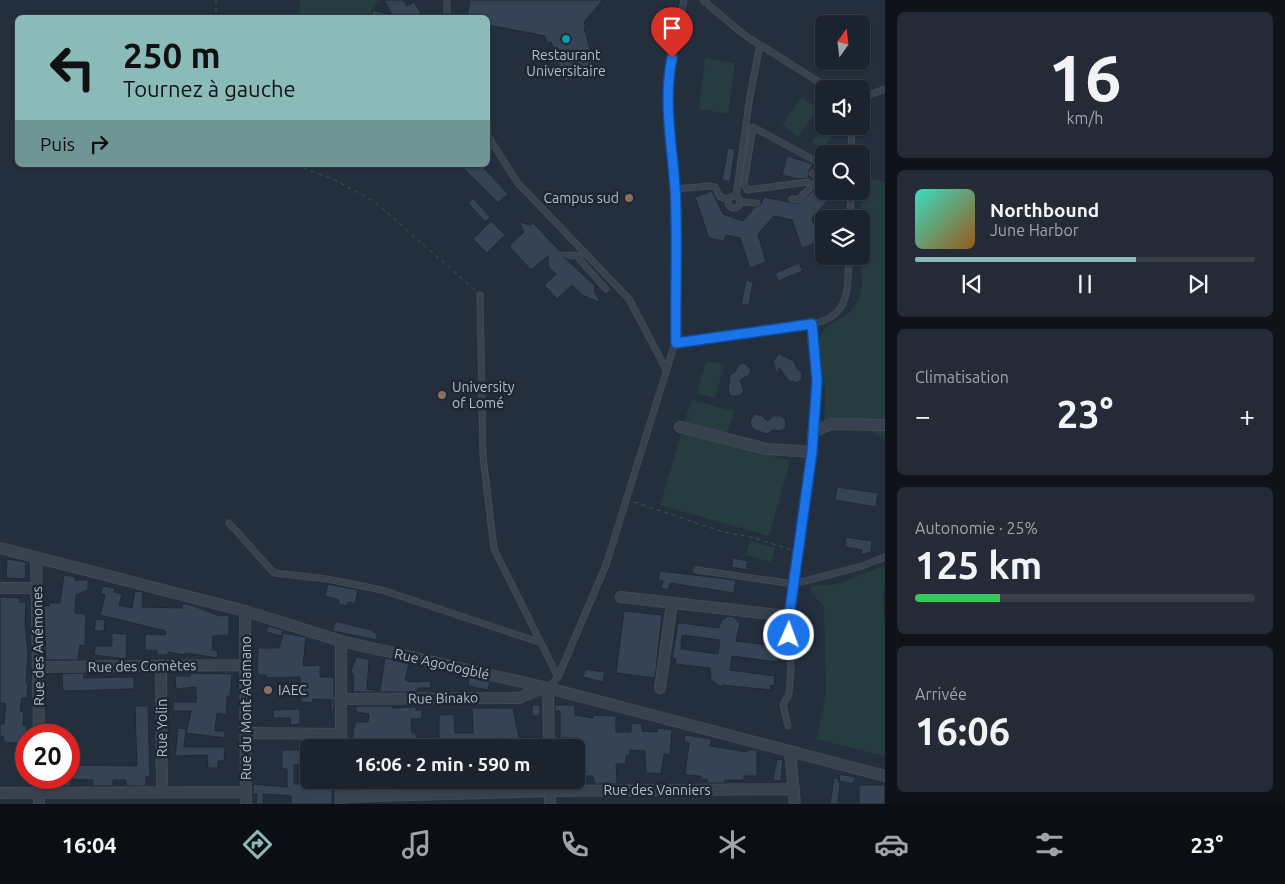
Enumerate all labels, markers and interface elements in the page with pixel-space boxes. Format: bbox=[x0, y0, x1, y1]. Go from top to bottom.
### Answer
pin bbox=[651, 7, 693, 58]
icon: arrive bbox=[658, 14, 686, 42]
north arrow bbox=[815, 15, 870, 70]
map controls bbox=[815, 15, 870, 265]
marker: Restaurant Universitaire bbox=[560, 33, 572, 45]
icon: left bbox=[40, 35, 105, 100]
text: 250 m bbox=[123, 35, 221, 75]
text: 16 bbox=[1048, 40, 1122, 113]
place label: Restaurant Universitaire bbox=[526, 47, 606, 79]
text: Tournez à gauche bbox=[123, 76, 296, 101]
button: sound bbox=[815, 80, 870, 135]
text: km/h bbox=[1067, 109, 1103, 127]
icon: right bbox=[85, 130, 113, 158]
text: Puis bbox=[40, 133, 75, 155]
button: search bbox=[815, 145, 870, 200]
place label: Campus sud bbox=[543, 190, 619, 206]
marker: Campus sud bbox=[623, 192, 635, 204]
text: Northbound bbox=[990, 199, 1099, 221]
button: layers bbox=[815, 210, 870, 265]
text: June Harbor bbox=[990, 221, 1079, 239]
icon: previous bbox=[958, 270, 986, 298]
icon: pause bbox=[1071, 270, 1099, 298]
icon: next bbox=[1184, 270, 1212, 298]
text: Climatisation bbox=[915, 368, 1009, 386]
place label: University of Lomé bbox=[452, 379, 515, 411]
marker: University of Lomé bbox=[436, 389, 448, 401]
text: 23° bbox=[1057, 393, 1113, 435]
text: − bbox=[915, 400, 931, 431]
text: + bbox=[1239, 400, 1255, 431]
text: Autonomie · 25% bbox=[915, 519, 1038, 537]
text: 125 km bbox=[915, 544, 1042, 586]
street label: Rue des Anémones bbox=[29, 586, 47, 706]
position arrow bbox=[762, 608, 814, 660]
street label: Rue du Mont Adamano bbox=[238, 636, 254, 780]
street label: Rue Agodogblé bbox=[393, 645, 491, 683]
street label: Rue des Comètes bbox=[88, 657, 196, 675]
place label: IAEC bbox=[278, 682, 307, 698]
marker: IAEC bbox=[262, 684, 274, 696]
text: Arrivée bbox=[915, 685, 967, 703]
street label: Rue Binako bbox=[408, 689, 478, 707]
street label: Rue Yolin bbox=[154, 699, 170, 757]
text: 16:06 bbox=[915, 710, 1010, 752]
speed limit sign: 20 bbox=[15, 724, 80, 789]
text: 16:06 · 2 min · 590 m bbox=[355, 753, 530, 775]
street label: Rue des Vanniers bbox=[603, 782, 711, 798]
icon: directions bbox=[240, 827, 275, 862]
icon: music bbox=[399, 827, 434, 862]
icon: phone bbox=[557, 827, 592, 862]
icon: climate bbox=[715, 827, 750, 862]
icon: car bbox=[874, 827, 909, 862]
icon: filters bbox=[1032, 827, 1067, 862]
text: 16:04 bbox=[62, 832, 117, 857]
text: 23° bbox=[1191, 832, 1223, 857]

